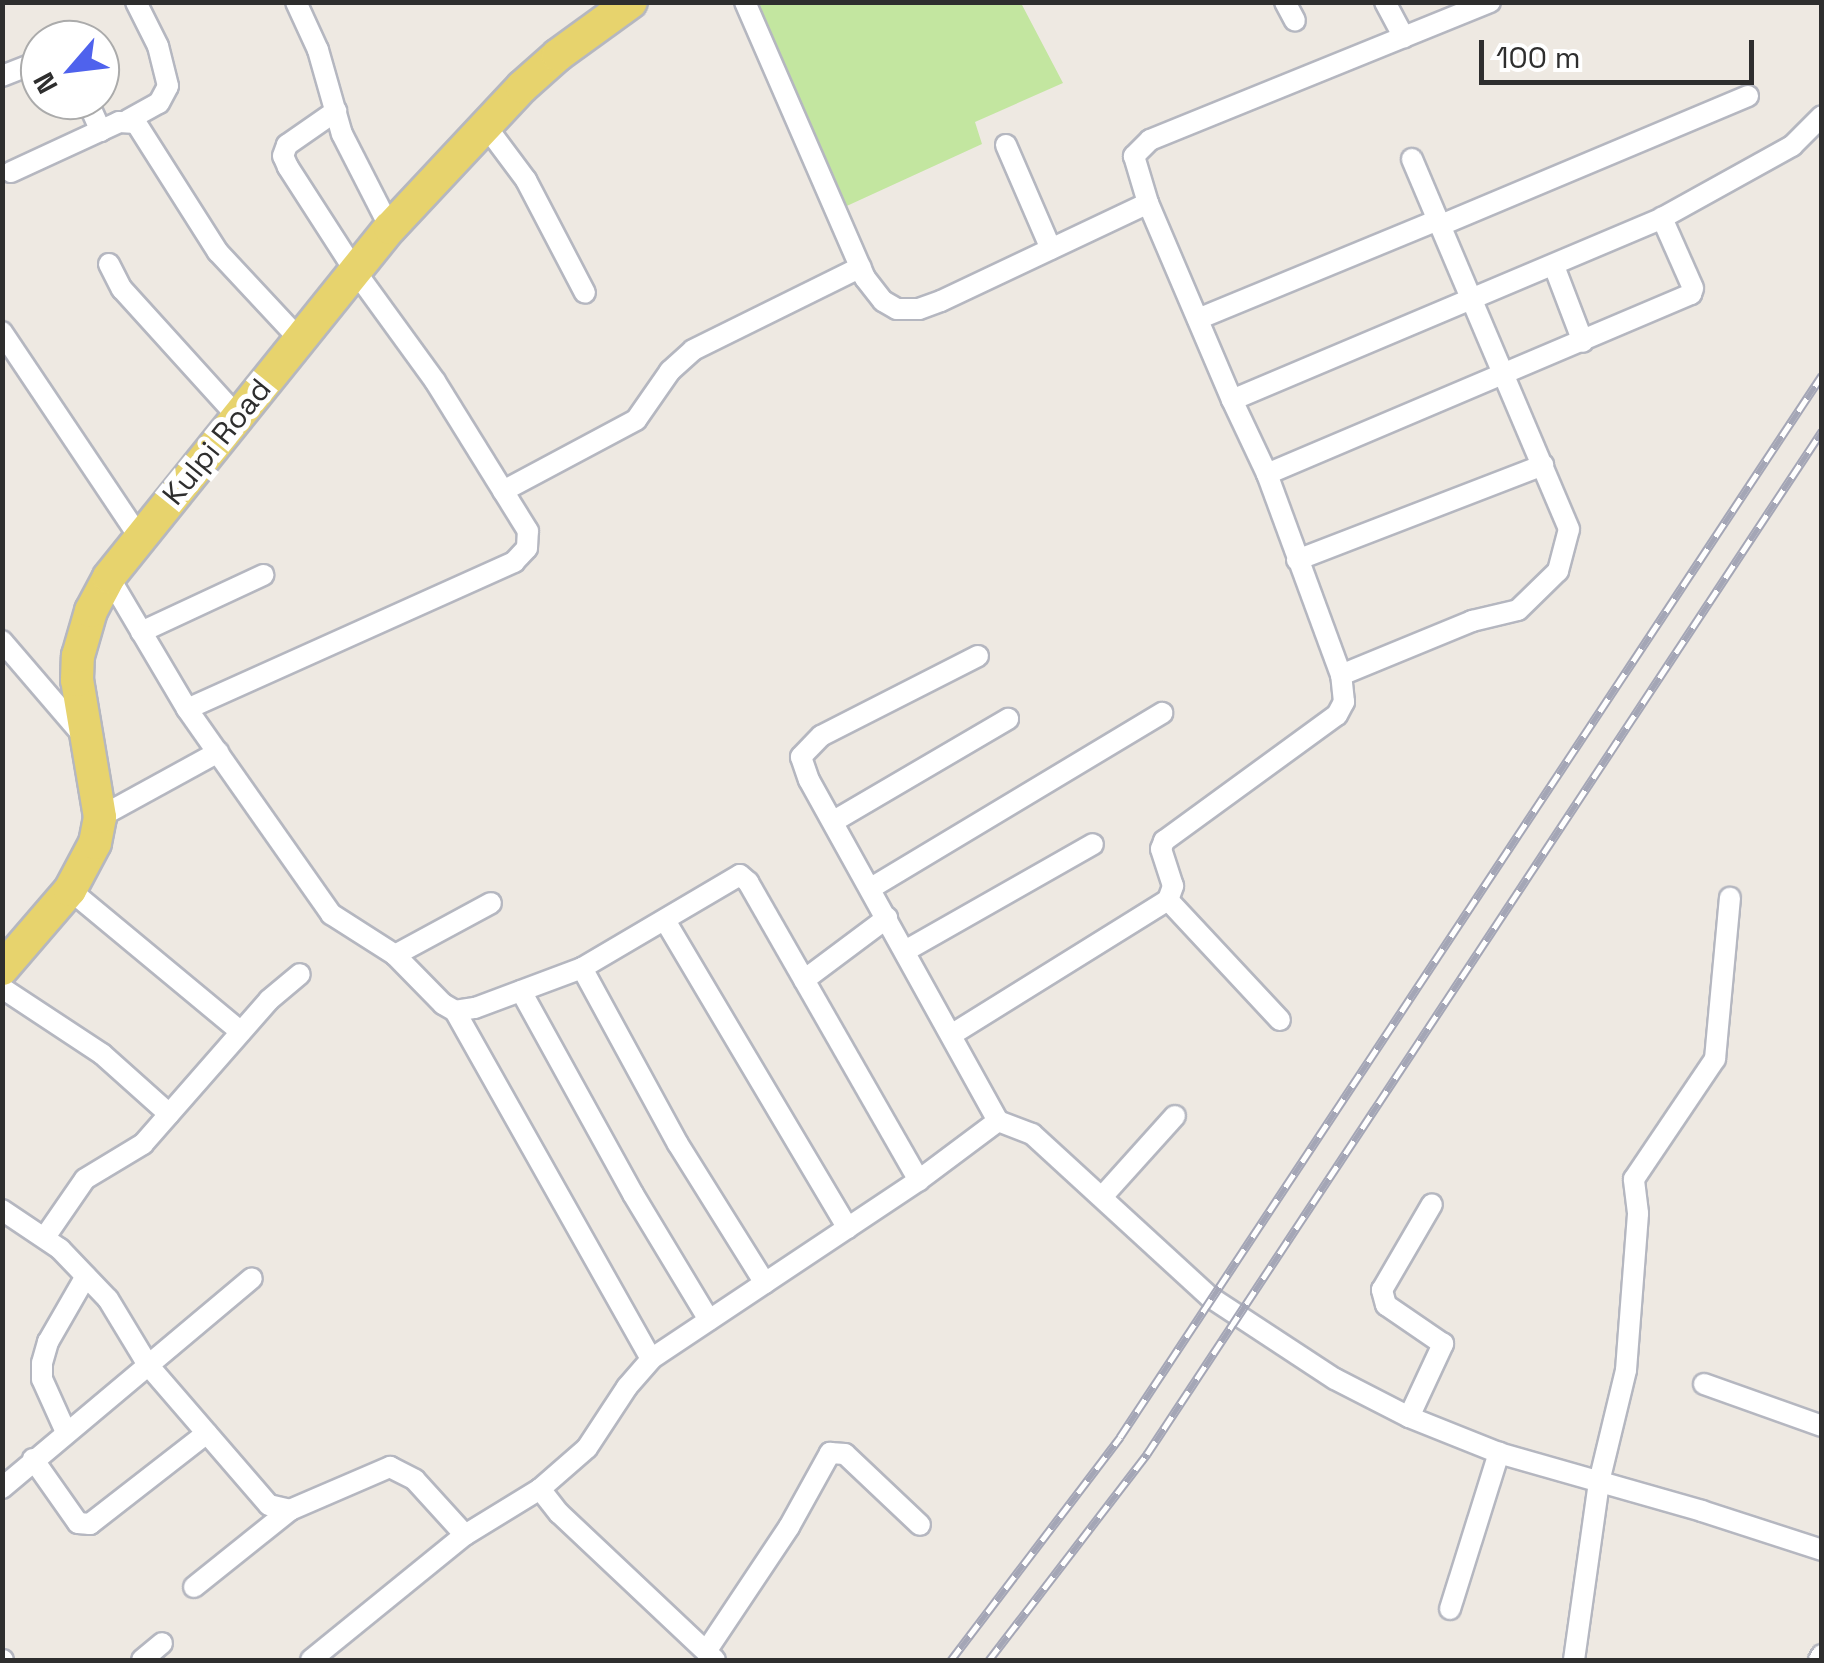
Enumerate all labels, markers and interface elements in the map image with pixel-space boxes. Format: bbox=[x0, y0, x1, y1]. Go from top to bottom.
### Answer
north arrow bbox=[20, 20, 120, 120]
scale bar bbox=[1484, 20, 1759, 82]
text: 100 m bbox=[1496, 38, 1581, 77]
text: N bbox=[25, 66, 66, 100]
street label: Kulpi Road bbox=[155, 372, 279, 512]

